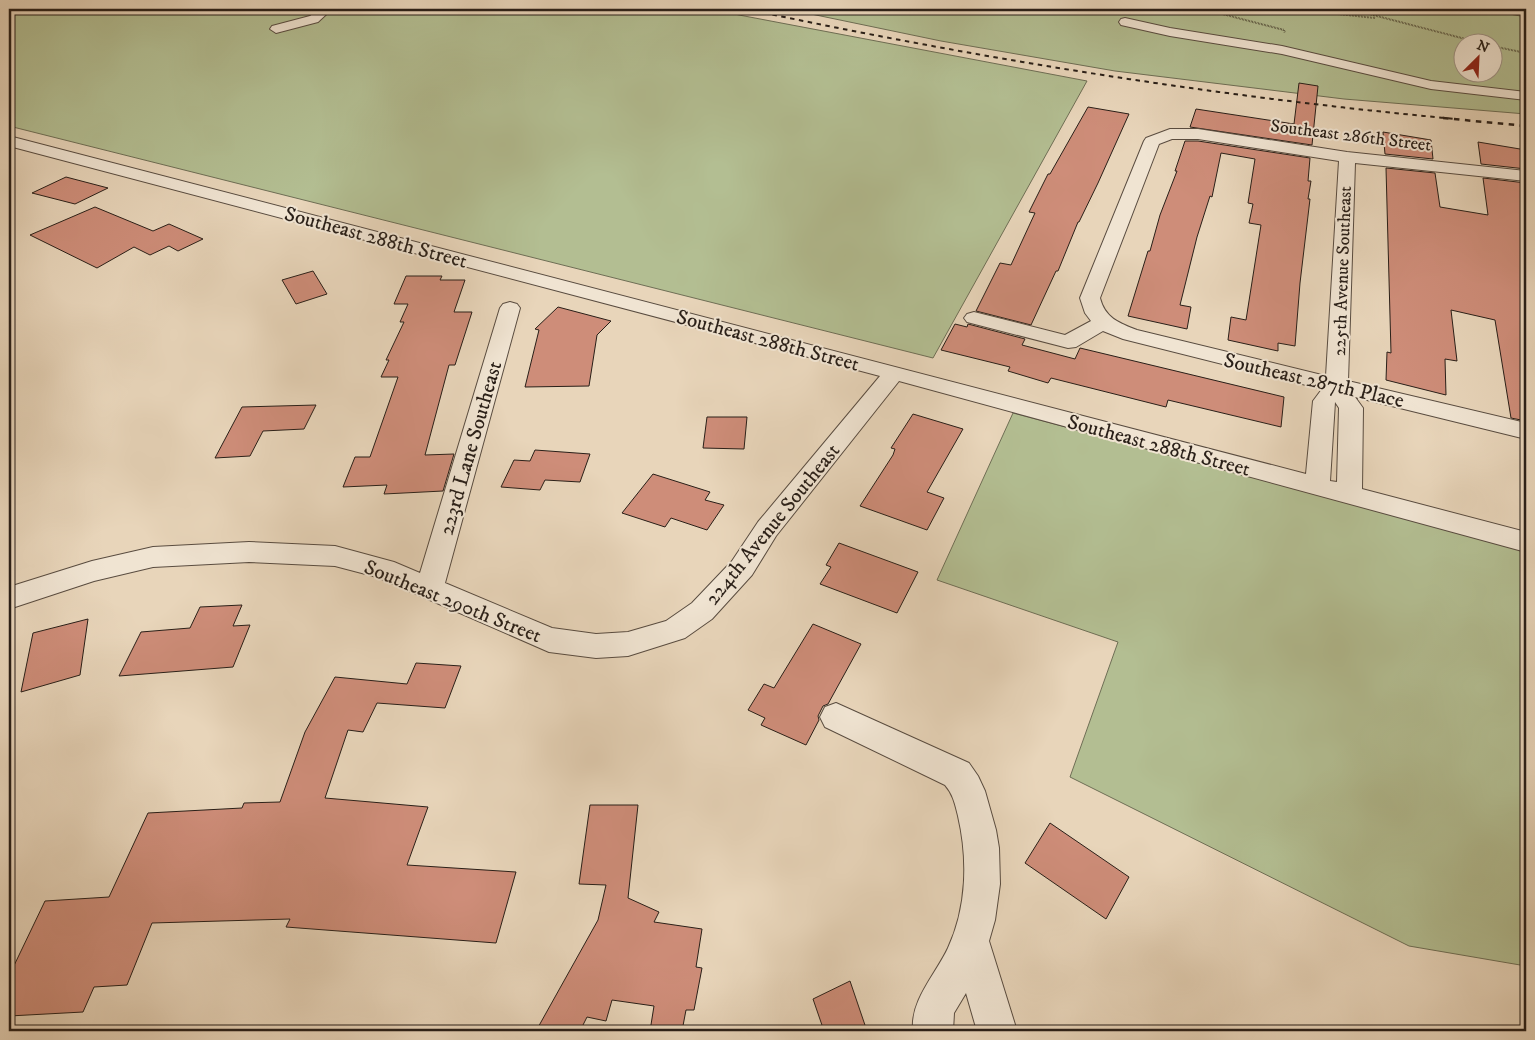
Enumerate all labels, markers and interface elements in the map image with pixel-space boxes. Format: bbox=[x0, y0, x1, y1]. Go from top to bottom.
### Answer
north arrow bbox=[1452, 32, 1502, 82]
text: N bbox=[1474, 36, 1492, 58]
street label: Southeast 286th Street bbox=[1269, 115, 1433, 157]
street label: 225th Avenue Southeast bbox=[1329, 185, 1357, 356]
street label: Southeast 288th Street bbox=[282, 201, 470, 275]
street label: Southeast 288th Street bbox=[674, 304, 862, 378]
street label: Southeast 287th Place bbox=[1221, 348, 1407, 414]
street label: 223rd Lane Southeast bbox=[434, 358, 508, 538]
street label: Southeast 288th Street bbox=[1065, 409, 1253, 483]
street label: 224th Avenue Southeast bbox=[700, 438, 846, 611]
street label: Southeast 290th Street bbox=[360, 554, 545, 649]

